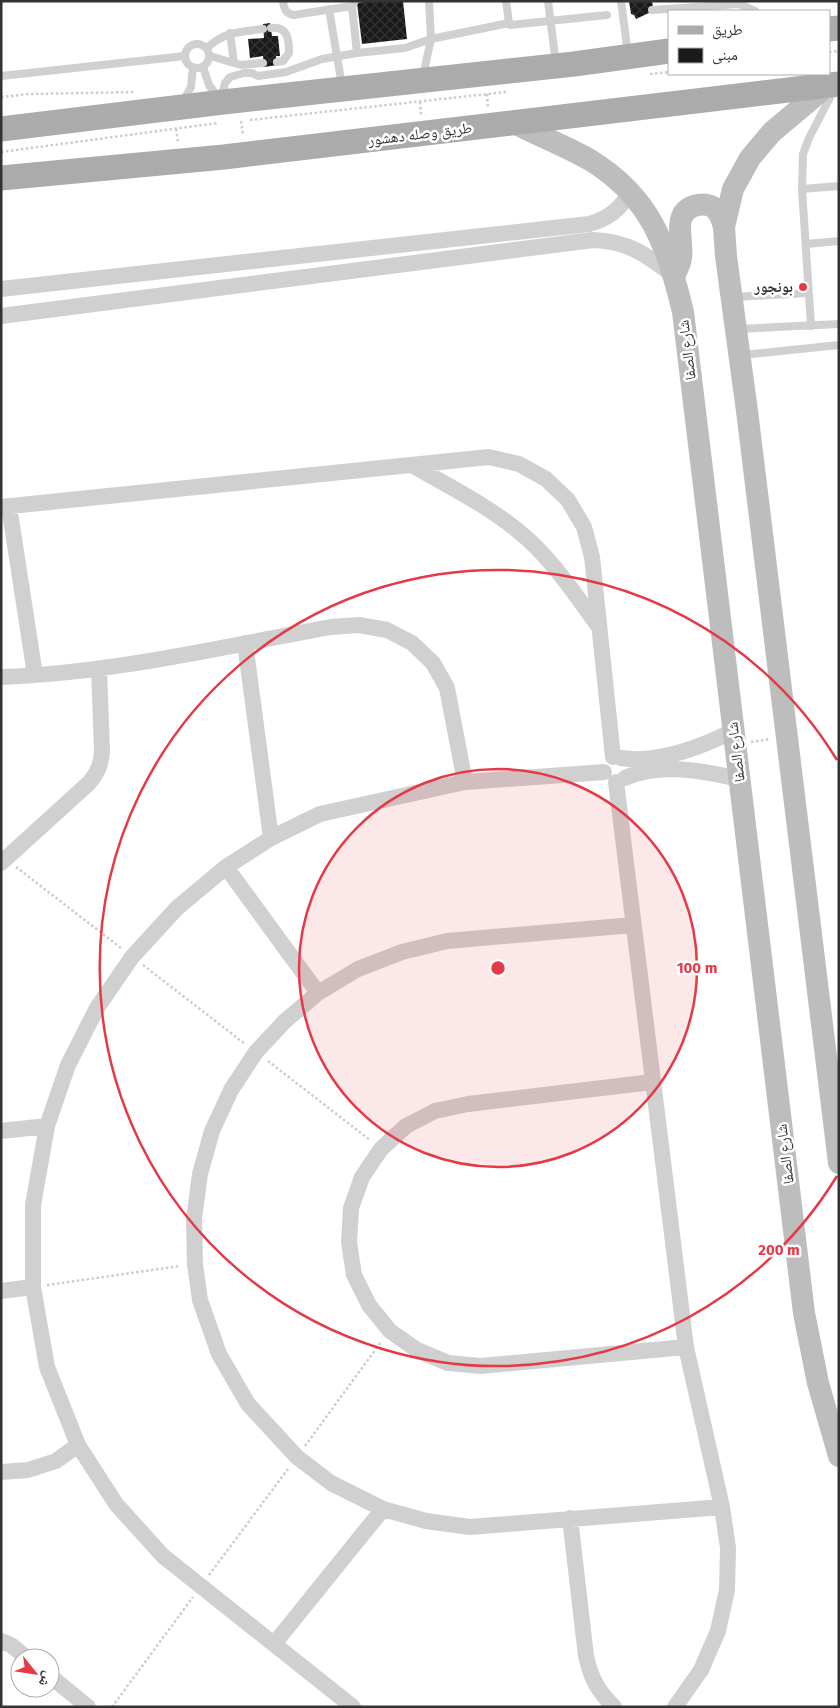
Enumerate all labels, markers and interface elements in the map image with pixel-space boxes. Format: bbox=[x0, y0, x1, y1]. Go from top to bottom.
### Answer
legend bbox=[668, 10, 830, 75]
text: طريق bbox=[712, 21, 743, 40]
text: مبنى bbox=[712, 46, 738, 65]
street label: طريق وصله دهشور bbox=[366, 119, 473, 150]
place label: بونجور bbox=[754, 278, 793, 296]
marker: بونجور bbox=[797, 281, 809, 293]
street label: شارع الصفا bbox=[674, 319, 701, 381]
street label: شارع الصفا bbox=[723, 721, 750, 783]
centre of rings bbox=[489, 959, 507, 977]
text: 100 m bbox=[677, 959, 717, 977]
street label: شارع الصفا bbox=[772, 1123, 799, 1185]
text: 200 m bbox=[758, 1241, 800, 1259]
north arrow bbox=[10, 1648, 60, 1698]
text: ش bbox=[35, 1669, 57, 1690]

